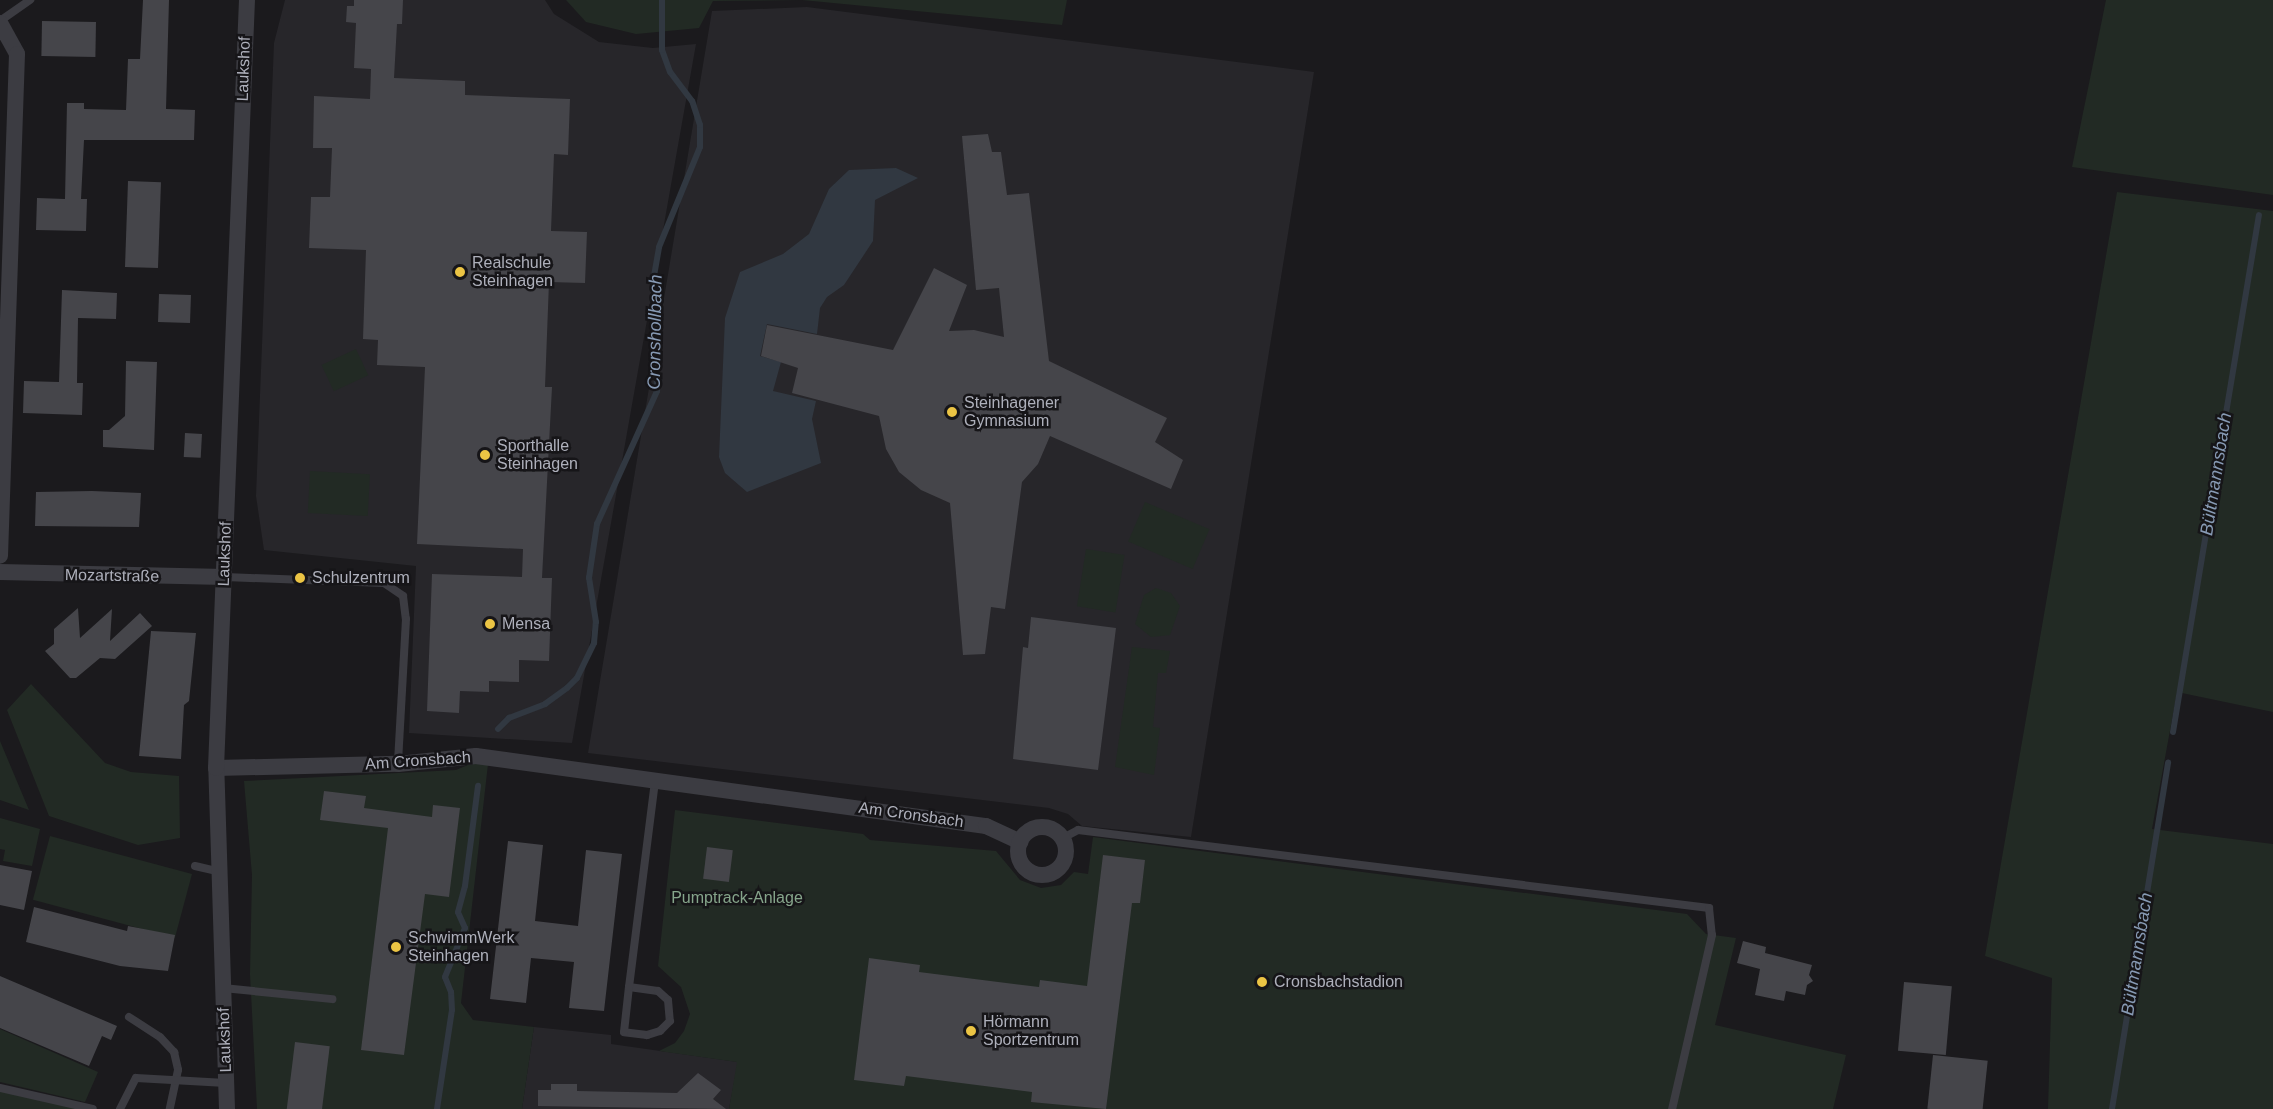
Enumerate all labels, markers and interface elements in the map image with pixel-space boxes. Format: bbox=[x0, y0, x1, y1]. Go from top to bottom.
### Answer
street label: Laukshof bbox=[233, 36, 255, 102]
place label: Realschule Steinhagen bbox=[472, 253, 553, 291]
marker: Realschule Steinhagen bbox=[453, 265, 467, 279]
water label: Cronshollbach bbox=[643, 274, 667, 390]
place label: Steinhagener Gymnasium bbox=[964, 393, 1059, 431]
marker: Steinhagener Gymnasium bbox=[945, 405, 959, 419]
water label: Bültmannsbach bbox=[2196, 411, 2236, 537]
place label: Sporthalle Steinhagen bbox=[497, 436, 578, 474]
marker: Sporthalle Steinhagen bbox=[478, 448, 492, 462]
street label: Laukshof bbox=[214, 521, 236, 587]
street label: Mozartstraße bbox=[65, 566, 159, 586]
place label: Schulzentrum bbox=[312, 568, 410, 588]
marker: Schulzentrum bbox=[293, 571, 307, 585]
place label: Mensa bbox=[502, 614, 550, 634]
marker: Mensa bbox=[483, 617, 497, 631]
street label: Am Cronsbach bbox=[365, 748, 471, 774]
street label: Am Cronsbach bbox=[857, 798, 965, 832]
park label: Pumptrack-Anlage bbox=[671, 888, 803, 908]
water label: Bültmannsbach bbox=[2117, 891, 2157, 1017]
place label: SchwimmWerk Steinhagen bbox=[408, 928, 514, 966]
marker: SchwimmWerk Steinhagen bbox=[389, 940, 403, 954]
place label: Cronsbachstadion bbox=[1274, 972, 1403, 992]
marker: Cronsbachstadion bbox=[1255, 975, 1269, 989]
street label: Laukshof bbox=[214, 1007, 236, 1073]
place label: Hörmann Sportzentrum bbox=[983, 1012, 1079, 1050]
marker: Hörmann Sportzentrum bbox=[964, 1024, 978, 1038]

